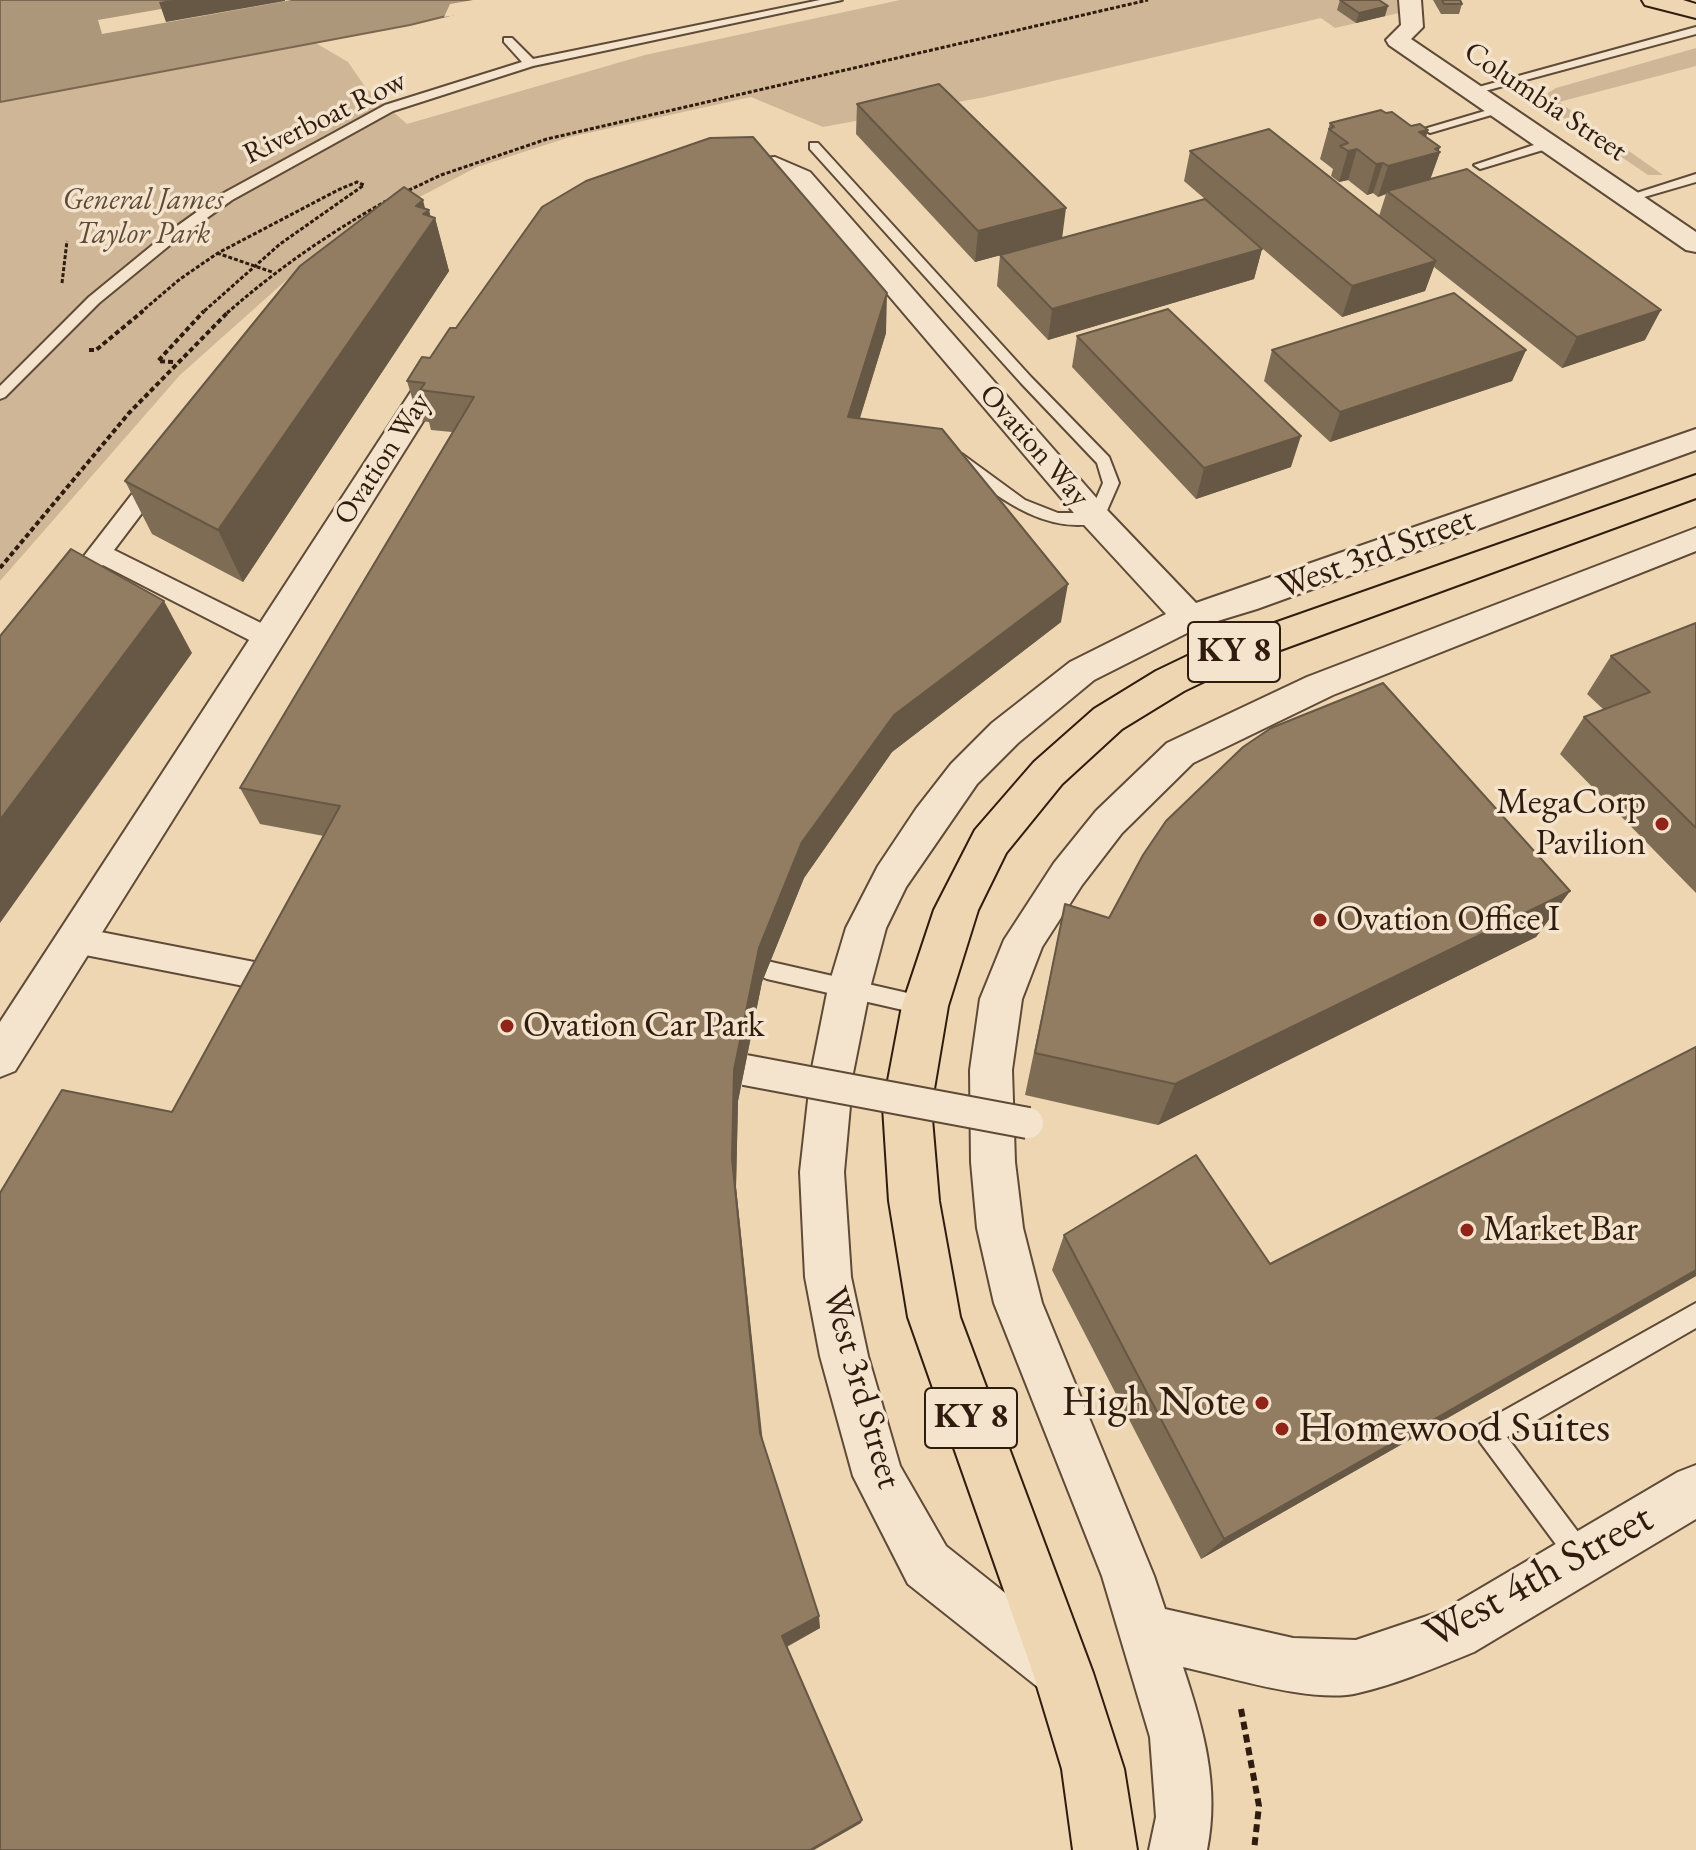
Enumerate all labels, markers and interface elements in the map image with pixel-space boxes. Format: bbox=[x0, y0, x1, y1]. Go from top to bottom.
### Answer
street label: Columbia Street bbox=[1457, 34, 1633, 170]
street label: Riverboat Row bbox=[238, 63, 412, 173]
park label: General James Taylor Park bbox=[63, 183, 223, 254]
street label: Ovation Way bbox=[971, 377, 1097, 515]
street label: Ovation Way bbox=[327, 386, 439, 532]
street label: West 3rd Street bbox=[1271, 498, 1481, 610]
road number: KY 8 bbox=[1188, 622, 1280, 682]
place label: MegaCorp Pavilion bbox=[1496, 781, 1646, 866]
marker: MegaCorp Pavilion bbox=[1653, 815, 1671, 833]
place label: Ovation Office I bbox=[1336, 898, 1560, 942]
marker: Ovation Office I bbox=[1311, 911, 1329, 929]
place label: Ovation Car Park bbox=[523, 1004, 765, 1048]
marker: Ovation Car Park bbox=[498, 1017, 516, 1035]
place label: Market Bar bbox=[1483, 1208, 1638, 1252]
marker: Market Bar bbox=[1458, 1221, 1476, 1239]
street label: West 3rd Street bbox=[812, 1282, 910, 1494]
place label: High Note bbox=[1061, 1377, 1246, 1429]
road number: KY 8 bbox=[925, 1388, 1017, 1448]
marker: High Note bbox=[1253, 1394, 1271, 1412]
place label: Homewood Suites bbox=[1298, 1403, 1610, 1455]
marker: Homewood Suites bbox=[1273, 1420, 1291, 1438]
street label: West 4th Street bbox=[1416, 1493, 1662, 1661]

